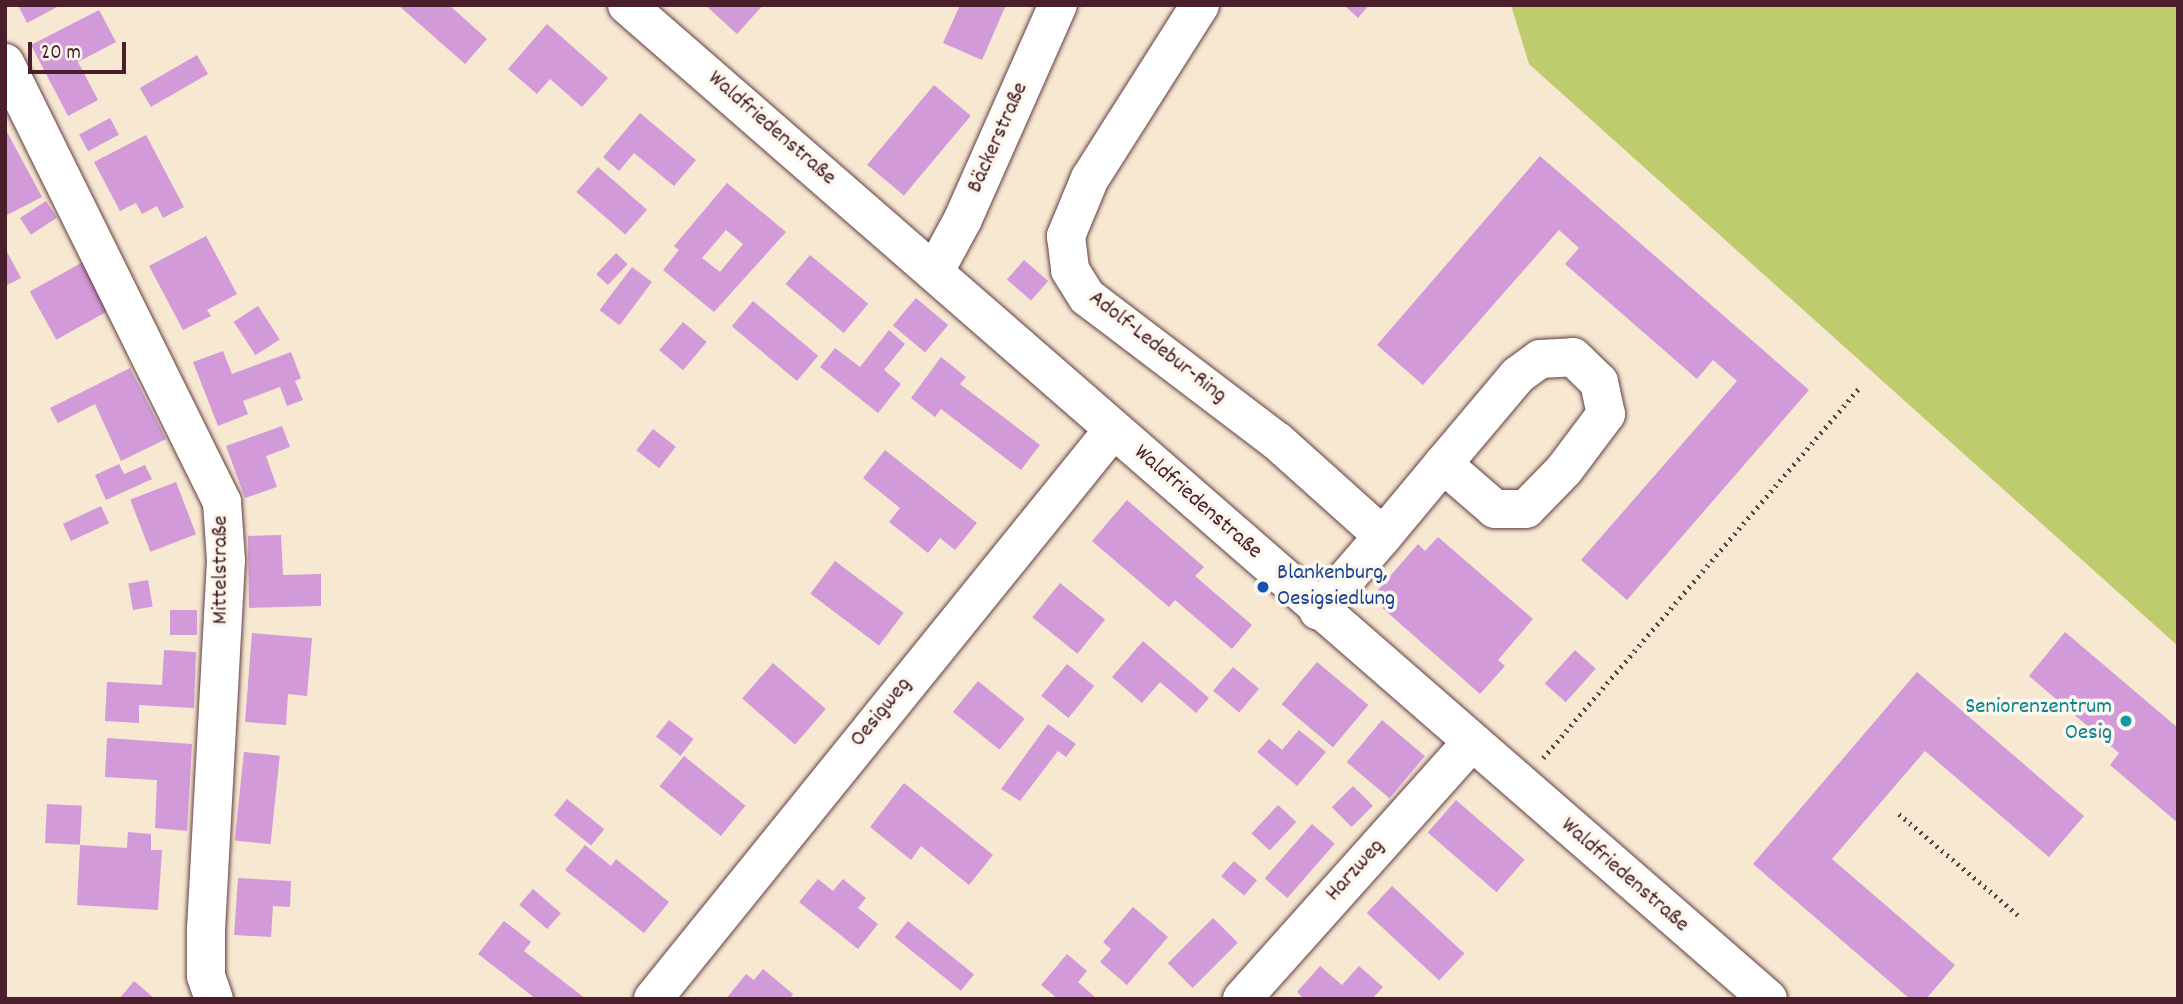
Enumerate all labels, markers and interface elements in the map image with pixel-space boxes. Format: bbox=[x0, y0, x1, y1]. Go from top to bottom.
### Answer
scale bar bbox=[32, 28, 130, 72]
text: 20 m bbox=[41, 39, 81, 69]
street label: Waldfriedenstraße bbox=[701, 66, 841, 192]
street label: Bäckerstraße bbox=[962, 78, 1036, 198]
street label: Adolf-Ledebur-Ring bbox=[1082, 285, 1232, 411]
street label: Waldfriedenstraße bbox=[1127, 440, 1267, 566]
street label: Mittelstraße bbox=[208, 516, 236, 624]
place label: Blankenburg, Oesigsiedlung bbox=[1277, 560, 1395, 614]
marker: Blankenburg, Oesigsiedlung bbox=[1255, 579, 1271, 595]
street label: Oesigweg bbox=[845, 672, 919, 754]
place label: Seniorenzentrum Oesig bbox=[1965, 694, 2112, 748]
marker: Seniorenzentrum Oesig bbox=[2118, 713, 2134, 729]
street label: Waldfriedenstraße bbox=[1554, 813, 1694, 939]
street label: Harzweg bbox=[1321, 834, 1391, 908]

